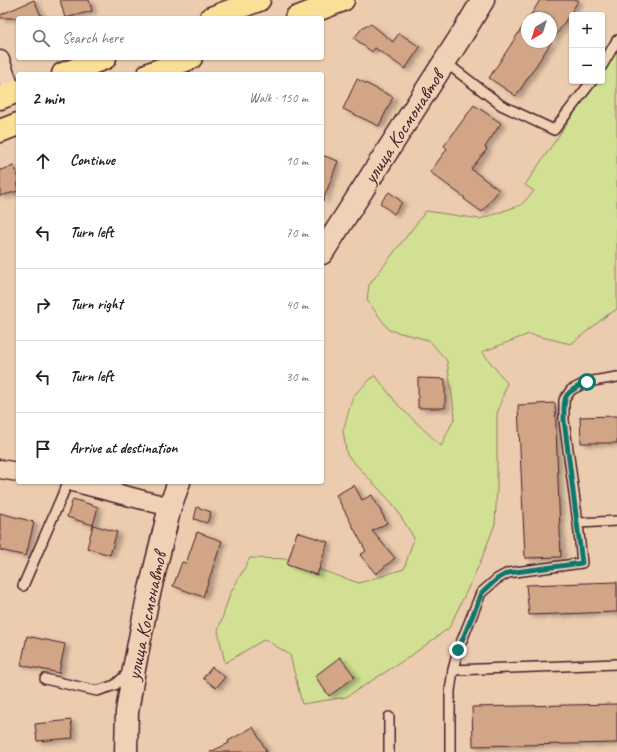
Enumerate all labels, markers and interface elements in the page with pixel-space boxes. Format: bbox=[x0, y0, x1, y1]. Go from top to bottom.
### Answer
north arrow bbox=[521, 12, 557, 48]
map controls bbox=[569, 12, 605, 84]
button: + bbox=[569, 12, 605, 48]
search box bbox=[16, 16, 324, 60]
icon: search bbox=[30, 27, 52, 49]
text: Search here bbox=[62, 29, 123, 48]
button: − bbox=[569, 48, 605, 84]
street label: улица Космонавтов bbox=[357, 63, 451, 189]
text: 2 min bbox=[32, 88, 65, 109]
text: Walk · 150 m bbox=[249, 90, 308, 106]
icon: ahead bbox=[32, 150, 54, 172]
text: Continue bbox=[70, 151, 115, 170]
text: 10 m bbox=[286, 153, 308, 169]
icon: left bbox=[32, 222, 54, 244]
text: Turn left bbox=[70, 223, 113, 242]
text: 70 m bbox=[286, 225, 308, 241]
icon: right bbox=[32, 294, 54, 316]
text: Turn right bbox=[70, 295, 123, 314]
text: 40 m bbox=[286, 297, 308, 313]
icon: left bbox=[32, 366, 54, 388]
text: Turn left bbox=[70, 367, 113, 386]
text: 30 m bbox=[286, 369, 308, 385]
route start bbox=[578, 373, 596, 391]
icon: arrive bbox=[32, 438, 54, 460]
text: Arrive at destination bbox=[70, 439, 177, 458]
street label: улица Космонавтов bbox=[121, 547, 173, 683]
route end bbox=[449, 641, 467, 659]

